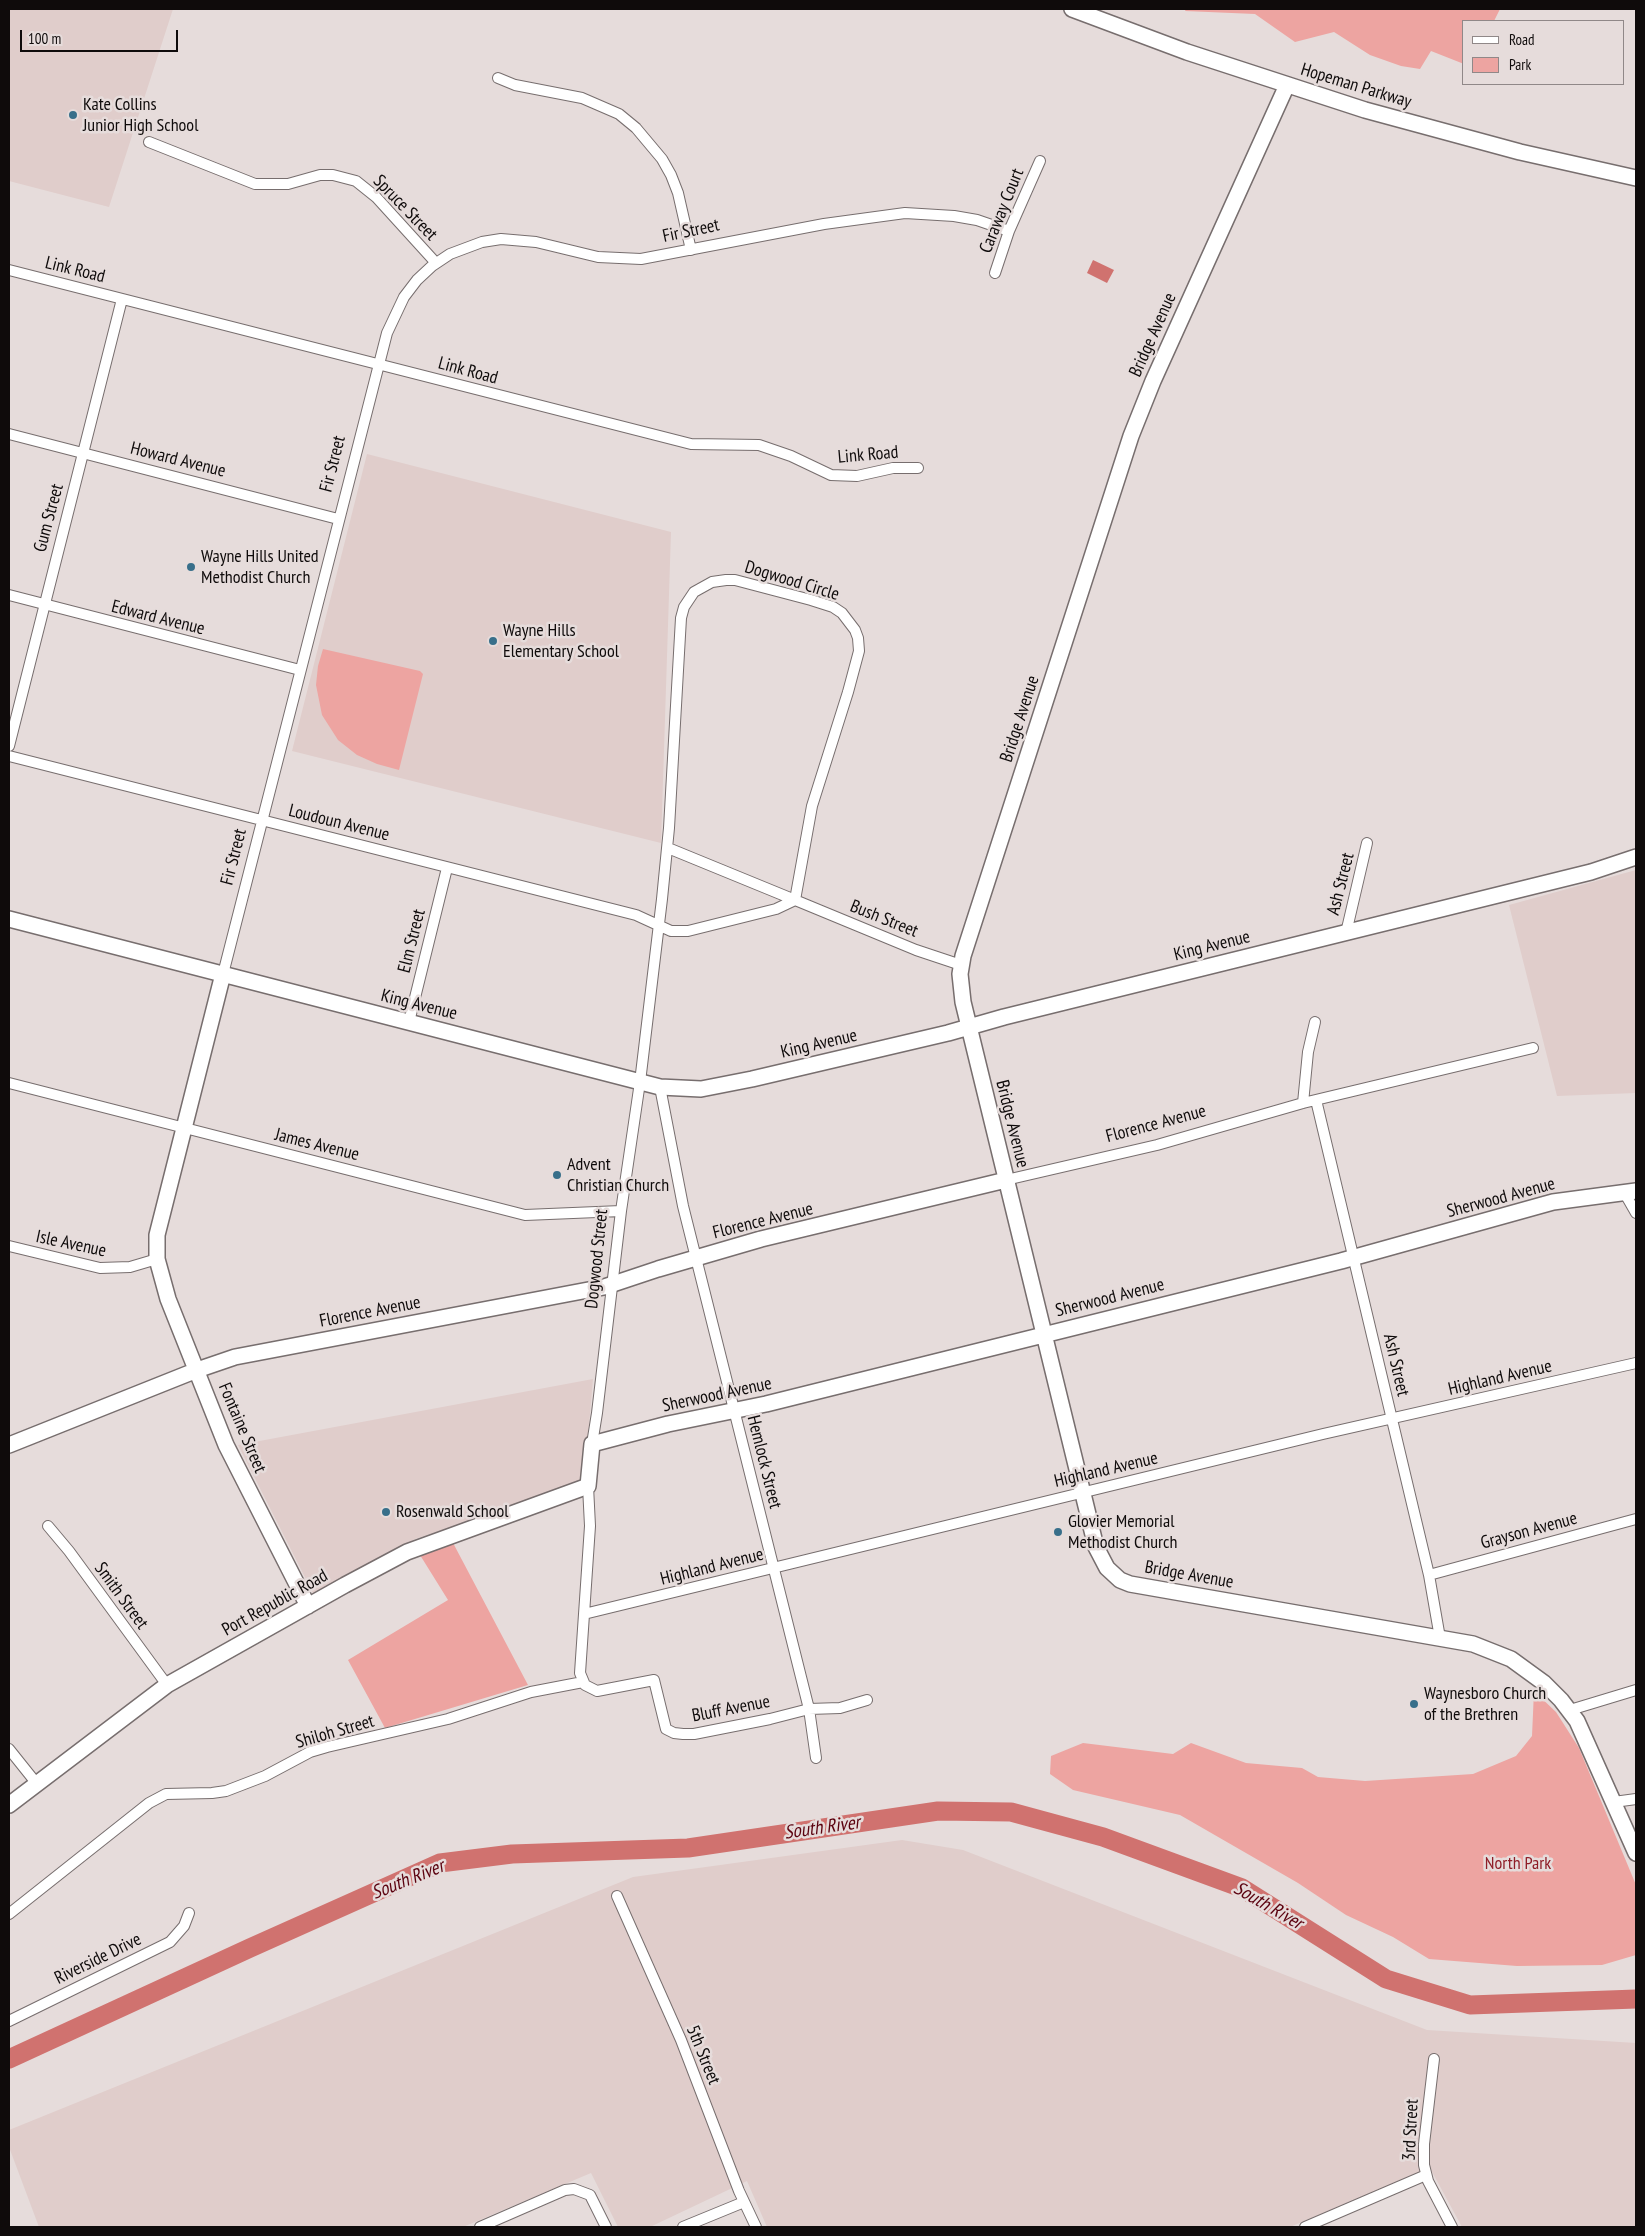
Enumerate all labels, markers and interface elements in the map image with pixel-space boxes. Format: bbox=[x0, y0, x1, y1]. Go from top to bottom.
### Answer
scale bar bbox=[22, 20, 180, 52]
legend bbox=[1462, 20, 1625, 85]
text: 100 m bbox=[28, 29, 61, 48]
text: Road bbox=[1509, 30, 1535, 49]
text: Park bbox=[1509, 55, 1531, 74]
street label: Hopeman Parkway bbox=[1298, 59, 1414, 113]
place label: Kate Collins Junior High School bbox=[83, 94, 198, 136]
marker: Kate Collins Junior High School bbox=[67, 109, 79, 121]
street label: Caraway Court bbox=[975, 166, 1029, 256]
street label: Spruce Street bbox=[368, 171, 442, 245]
street label: Fir Street bbox=[661, 214, 721, 248]
street label: Link Road bbox=[43, 252, 107, 288]
street label: Bridge Avenue bbox=[1125, 290, 1181, 380]
street label: Link Road bbox=[436, 353, 500, 389]
street label: Fir Street bbox=[316, 434, 350, 494]
street label: Howard Avenue bbox=[128, 438, 228, 482]
street label: Link Road bbox=[837, 442, 899, 468]
street label: Gum Street bbox=[30, 482, 68, 554]
place label: Wayne Hills United Methodist Church bbox=[201, 546, 319, 588]
street label: Dogwood Circle bbox=[742, 556, 842, 606]
marker: Wayne Hills United Methodist Church bbox=[185, 561, 197, 573]
street label: Edward Avenue bbox=[109, 596, 207, 640]
place label: Wayne Hills Elementary School bbox=[503, 620, 619, 662]
marker: Wayne Hills Elementary School bbox=[487, 635, 499, 647]
street label: Bridge Avenue bbox=[996, 673, 1044, 765]
street label: Loudoun Avenue bbox=[286, 800, 392, 846]
street label: Fir Street bbox=[217, 827, 251, 887]
street label: Ash Street bbox=[1323, 851, 1359, 917]
street label: Bush Street bbox=[847, 896, 921, 942]
street label: Elm Street bbox=[394, 907, 430, 975]
street label: King Avenue bbox=[1172, 926, 1252, 966]
street label: King Avenue bbox=[379, 985, 459, 1025]
street label: King Avenue bbox=[779, 1025, 859, 1063]
street label: Bridge Avenue bbox=[991, 1078, 1033, 1170]
street label: Florence Avenue bbox=[1104, 1100, 1208, 1148]
street label: James Avenue bbox=[273, 1124, 361, 1166]
place label: Advent Christian Church bbox=[567, 1154, 669, 1196]
marker: Advent Christian Church bbox=[551, 1169, 563, 1181]
street label: Sherwood Avenue bbox=[1445, 1173, 1557, 1223]
street label: Florence Avenue bbox=[711, 1198, 815, 1244]
street label: Dogwood Street bbox=[581, 1208, 613, 1310]
street label: Isle Avenue bbox=[34, 1226, 108, 1262]
street label: Sherwood Avenue bbox=[1053, 1274, 1167, 1322]
street label: Florence Avenue bbox=[318, 1292, 422, 1332]
street label: Ash Street bbox=[1378, 1332, 1414, 1398]
street label: Highland Avenue bbox=[1446, 1356, 1554, 1400]
street label: Sherwood Avenue bbox=[660, 1373, 774, 1417]
street label: Fontaine Street bbox=[213, 1380, 271, 1476]
street label: Hemlock Street bbox=[742, 1413, 786, 1511]
street label: Highland Avenue bbox=[1052, 1448, 1160, 1492]
place label: Rosenwald School bbox=[396, 1501, 509, 1523]
marker: Rosenwald School bbox=[380, 1506, 392, 1518]
street label: Grayson Avenue bbox=[1478, 1508, 1580, 1554]
place label: Glovier Memorial Methodist Church bbox=[1068, 1511, 1177, 1554]
marker: Glovier Memorial Methodist Church bbox=[1052, 1526, 1064, 1538]
street label: Highland Avenue bbox=[658, 1544, 766, 1590]
street label: Bridge Avenue bbox=[1143, 1557, 1235, 1593]
street label: Smith Street bbox=[90, 1558, 152, 1634]
street label: Port Republic Road bbox=[218, 1565, 332, 1641]
place label: Waynesboro Church of the Brethren bbox=[1424, 1683, 1546, 1726]
street label: Bluff Avenue bbox=[690, 1691, 772, 1727]
marker: Waynesboro Church of the Brethren bbox=[1408, 1698, 1420, 1710]
street label: Shiloh Street bbox=[293, 1711, 377, 1753]
water label: South River bbox=[783, 1811, 861, 1845]
park label: North Park bbox=[1485, 1853, 1551, 1875]
water label: South River bbox=[369, 1855, 447, 1905]
water label: South River bbox=[1229, 1877, 1307, 1935]
street label: Riverside Drive bbox=[51, 1929, 145, 1989]
street label: 5th Street bbox=[681, 2022, 725, 2088]
street label: 3rd Street bbox=[1399, 2099, 1423, 2161]

